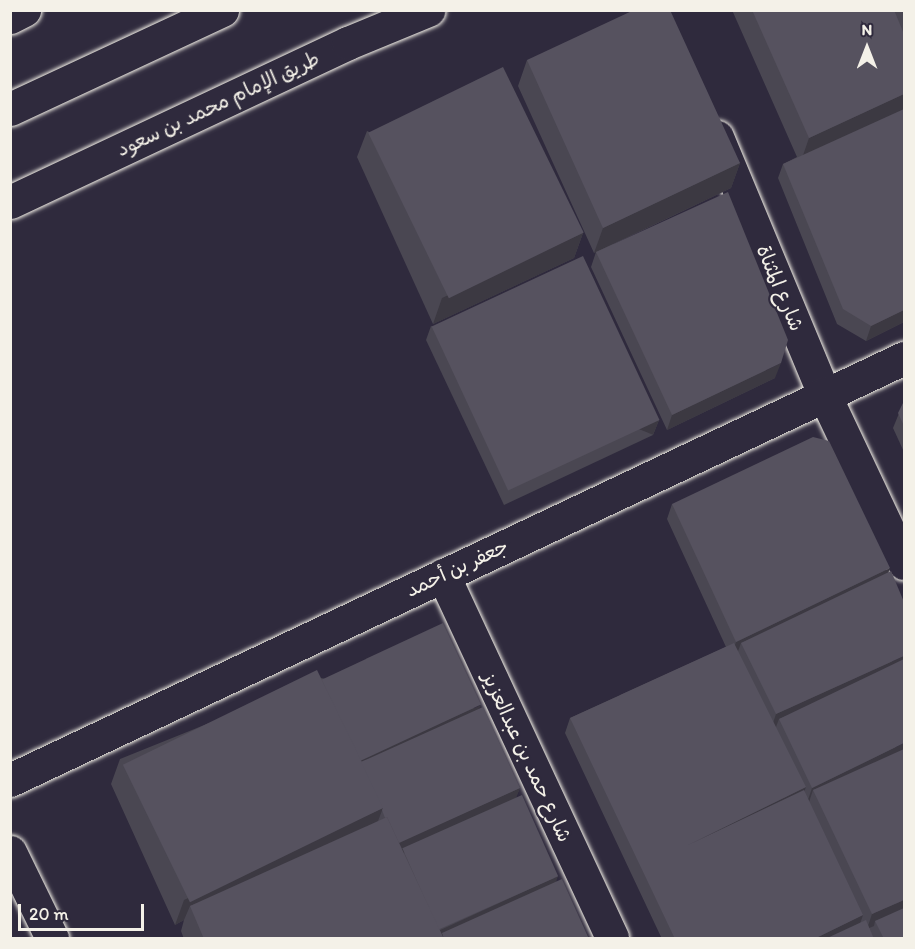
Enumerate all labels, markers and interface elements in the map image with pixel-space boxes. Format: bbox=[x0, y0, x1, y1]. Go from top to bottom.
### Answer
north arrow bbox=[837, 18, 897, 78]
text: N bbox=[862, 20, 872, 39]
street label: طريق الإمام محمد بن سعود bbox=[113, 46, 323, 162]
street label: شارع المثناة bbox=[751, 241, 809, 335]
street label: جعفر بن أحمد bbox=[402, 534, 512, 602]
street label: شارع حمد بن عبدالعزيز bbox=[477, 668, 577, 846]
scale bar bbox=[21, 892, 147, 930]
text: 20 m bbox=[29, 903, 69, 925]

